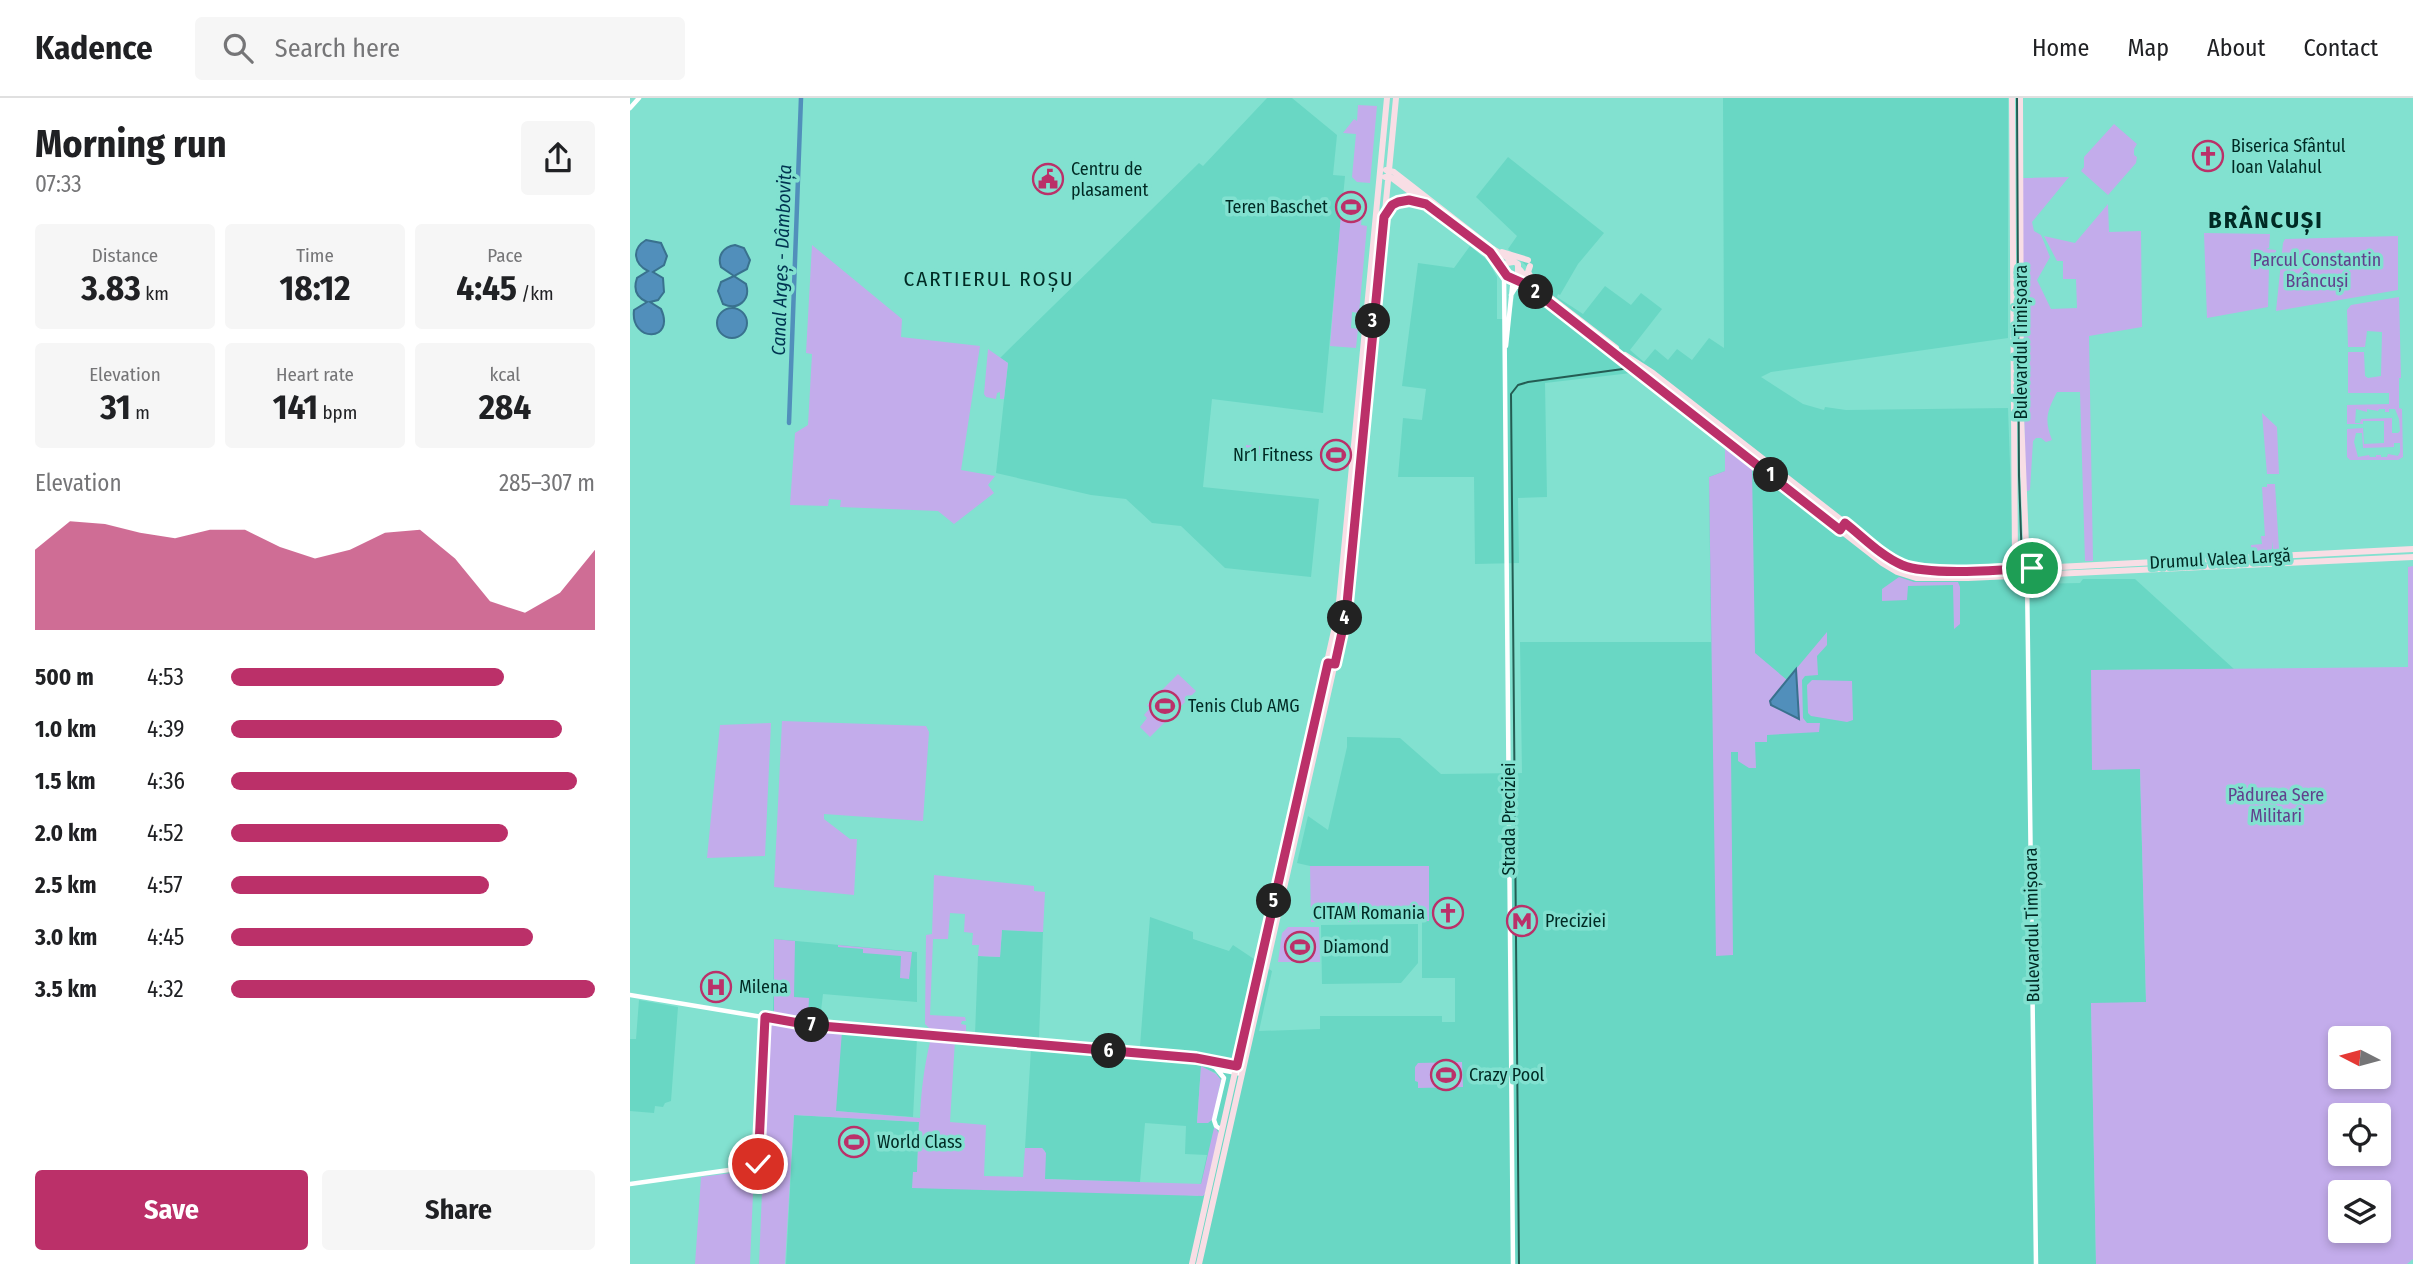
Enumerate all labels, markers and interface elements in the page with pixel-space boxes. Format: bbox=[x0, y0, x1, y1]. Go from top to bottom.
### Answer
search box bbox=[195, 17, 685, 80]
text: Kadence bbox=[35, 28, 153, 68]
icon: search bbox=[219, 29, 257, 67]
text: Search here bbox=[275, 33, 400, 64]
text: Home bbox=[2032, 34, 2089, 62]
text: Map bbox=[2127, 34, 2169, 62]
text: About bbox=[2207, 34, 2265, 62]
text: Contact bbox=[2303, 34, 2378, 62]
text: Morning run bbox=[35, 121, 227, 167]
button: share bbox=[521, 121, 595, 195]
place label: Biserica Sfântul Ioan Valahul bbox=[2231, 135, 2346, 178]
church icon: Biserica Sfântul Ioan Valahul bbox=[2191, 139, 2225, 173]
place label: Centru de plasament bbox=[1071, 158, 1149, 201]
public building icon: Centru de plasament bbox=[1031, 162, 1065, 196]
water label: Canal Argeș - Dâmbovița bbox=[767, 164, 796, 356]
text: 07:33 bbox=[35, 170, 82, 198]
sports icon: Teren Baschet bbox=[1334, 190, 1368, 224]
place label: Teren Baschet bbox=[1225, 196, 1328, 218]
district label: BRÂNCUȘI bbox=[2208, 205, 2324, 236]
text: Distance bbox=[92, 244, 158, 267]
text: Time bbox=[296, 244, 334, 267]
text: Pace bbox=[487, 244, 523, 267]
park label: Parcul Constantin Brâncuși bbox=[2253, 249, 2381, 292]
street label: Bulevardul Timișoara bbox=[2010, 264, 2032, 419]
district label: CARTIERUL ROȘU bbox=[904, 266, 1074, 292]
text: 3.83 bbox=[81, 267, 141, 309]
text: 18:12 bbox=[279, 267, 351, 309]
text: 4:45 bbox=[456, 267, 517, 309]
pin: 2 bbox=[1518, 274, 1553, 310]
text: 2 bbox=[1531, 280, 1540, 303]
text: km bbox=[141, 282, 169, 305]
text: /km bbox=[517, 282, 554, 305]
pin: 3 bbox=[1356, 304, 1390, 339]
text: 3 bbox=[1368, 309, 1377, 332]
text: Elevation bbox=[89, 363, 161, 386]
text: Heart rate bbox=[276, 363, 354, 386]
text: kcal bbox=[490, 363, 520, 386]
text: 31 bbox=[100, 386, 131, 428]
text: 141 bbox=[273, 386, 318, 428]
text: 284 bbox=[479, 386, 531, 428]
text: m bbox=[131, 401, 150, 424]
text: bpm bbox=[318, 401, 357, 424]
sports icon: Nr1 Fitness bbox=[1319, 438, 1353, 472]
place label: Nr1 Fitness bbox=[1233, 444, 1313, 466]
pin: 1 bbox=[1754, 458, 1788, 492]
text: 1 bbox=[1766, 463, 1775, 486]
text: Elevation bbox=[35, 469, 122, 497]
text: 285–307 m bbox=[499, 469, 595, 497]
pin bbox=[2002, 538, 2062, 598]
street label: Drumul Valea Largă bbox=[2149, 544, 2291, 574]
icon: arrive bbox=[2013, 549, 2051, 587]
pin: 4 bbox=[1328, 601, 1362, 636]
text: 4 bbox=[1340, 606, 1349, 629]
text: 500 m bbox=[35, 663, 94, 691]
text: 4:53 bbox=[147, 663, 184, 691]
sports icon: Tenis Club AMG bbox=[1148, 689, 1182, 723]
place label: Tenis Club AMG bbox=[1188, 695, 1300, 717]
text: 1.0 km bbox=[35, 715, 96, 743]
text: 4:39 bbox=[147, 715, 185, 743]
street label: Strada Preciziei bbox=[1498, 762, 1520, 876]
text: 1.5 km bbox=[35, 767, 96, 795]
text: 4:36 bbox=[147, 767, 185, 795]
park label: Pădurea Sere Militari bbox=[2228, 784, 2324, 827]
text: 2.0 km bbox=[35, 819, 97, 847]
text: 4:52 bbox=[147, 819, 184, 847]
street label: Bulevardul Timișoara bbox=[2020, 847, 2044, 1003]
text: 2.5 km bbox=[35, 871, 96, 899]
text: 4:57 bbox=[147, 871, 183, 899]
pin: 5 bbox=[1256, 884, 1292, 918]
text: 5 bbox=[1269, 889, 1278, 912]
church icon: CITAM Romania bbox=[1431, 896, 1465, 930]
place label: CITAM Romania bbox=[1313, 902, 1425, 924]
metro station icon: Preciziei bbox=[1505, 904, 1539, 938]
place label: Preciziei bbox=[1545, 910, 1606, 932]
text: 3.0 km bbox=[35, 923, 97, 951]
text: 4:45 bbox=[147, 923, 184, 951]
sports icon: Diamond bbox=[1283, 930, 1317, 964]
place label: Diamond bbox=[1323, 936, 1389, 958]
hospital icon: Milena bbox=[699, 970, 733, 1004]
text: 3.5 km bbox=[35, 975, 97, 1003]
text: 4:32 bbox=[147, 975, 184, 1003]
place label: Milena bbox=[739, 976, 788, 998]
pin: 7 bbox=[794, 1007, 830, 1042]
text: 7 bbox=[807, 1013, 816, 1036]
north arrow bbox=[2328, 1026, 2390, 1088]
map controls bbox=[2328, 1026, 2391, 1243]
pin: 6 bbox=[1092, 1034, 1126, 1068]
text: 6 bbox=[1104, 1039, 1113, 1062]
sports icon: Crazy Pool bbox=[1429, 1058, 1463, 1092]
place label: Crazy Pool bbox=[1469, 1064, 1545, 1086]
button: locate bbox=[2328, 1103, 2391, 1166]
sports icon: World Class bbox=[837, 1125, 871, 1159]
place label: World Class bbox=[877, 1131, 962, 1153]
pin bbox=[728, 1134, 788, 1194]
icon: check bbox=[739, 1145, 777, 1183]
button: Save bbox=[35, 1170, 308, 1250]
button: Share bbox=[322, 1170, 595, 1250]
button: layers bbox=[2328, 1180, 2391, 1243]

